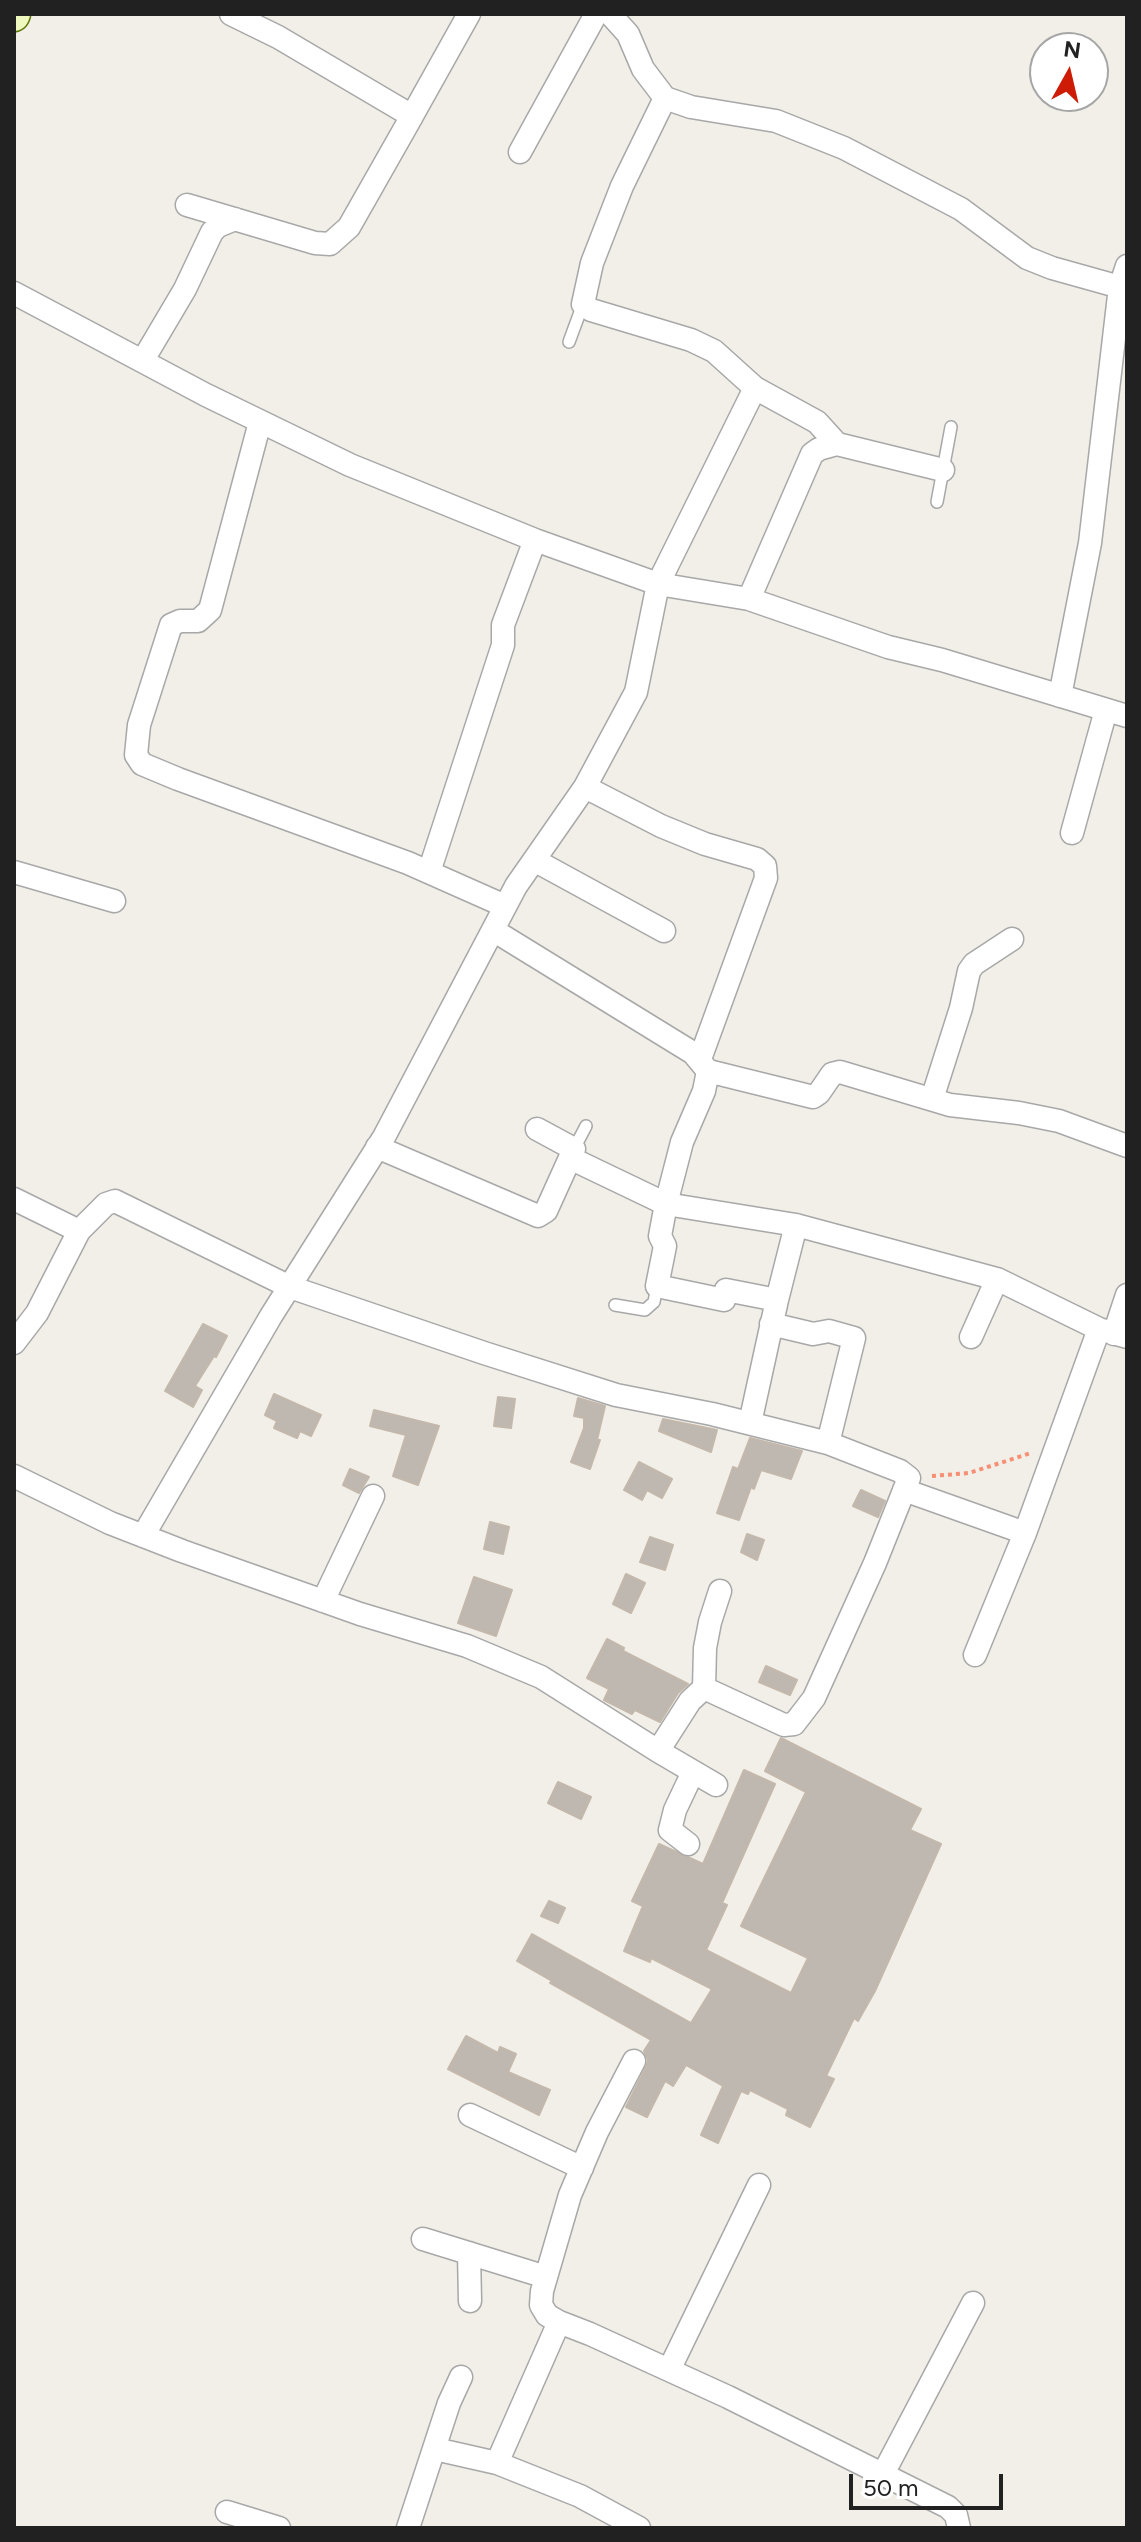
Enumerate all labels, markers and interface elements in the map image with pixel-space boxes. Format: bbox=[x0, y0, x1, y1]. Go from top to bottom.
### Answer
north arrow bbox=[1029, 32, 1109, 112]
text: N bbox=[1062, 35, 1082, 64]
scale bar bbox=[853, 2458, 1007, 2508]
text: 50 m bbox=[863, 2473, 919, 2502]

